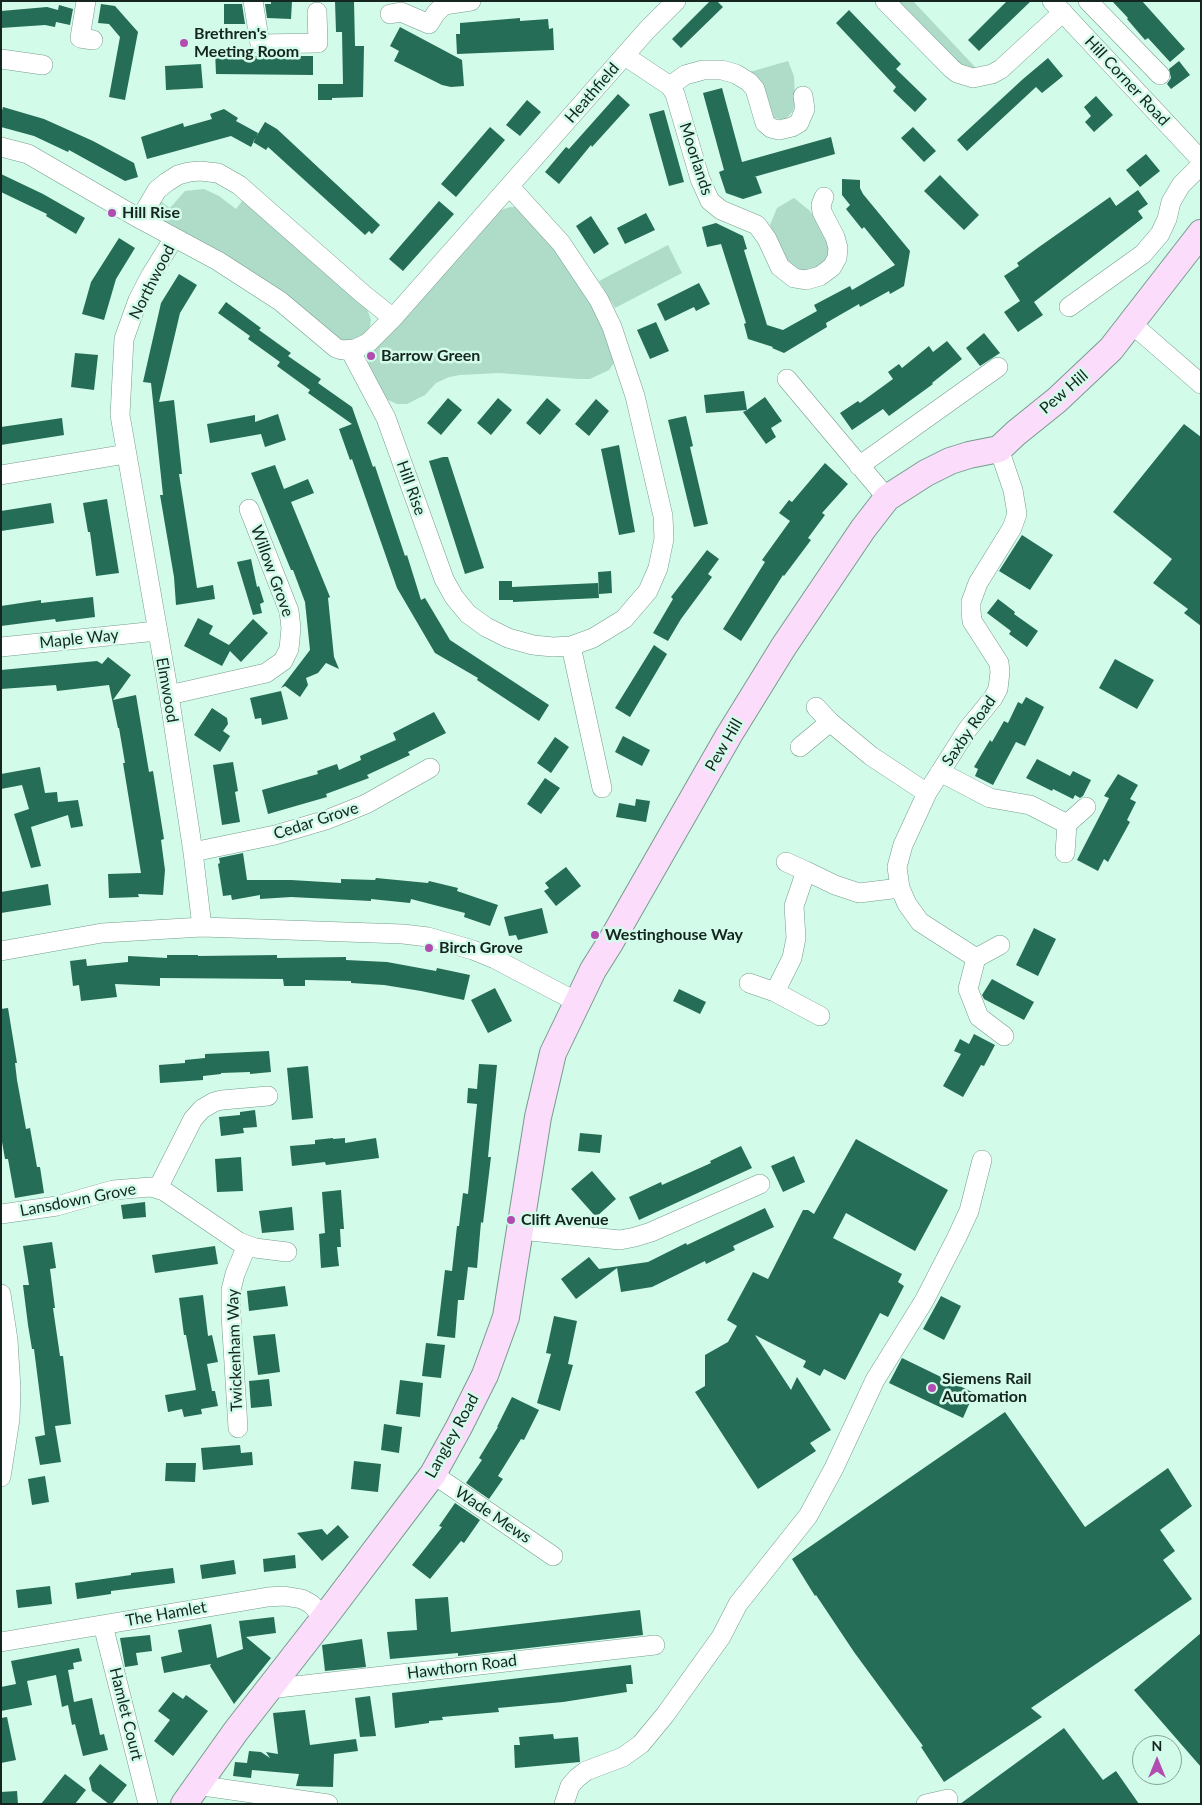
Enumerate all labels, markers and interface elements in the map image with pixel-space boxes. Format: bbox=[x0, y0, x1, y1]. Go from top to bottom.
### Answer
place label: Brethren's Meeting Room bbox=[194, 24, 299, 62]
street label: Hill Corner Road bbox=[1080, 32, 1174, 130]
marker: Brethren's Meeting Room bbox=[178, 37, 190, 49]
street label: Heathfield bbox=[561, 59, 623, 127]
street label: Moorlands bbox=[675, 120, 717, 198]
place label: Hill Rise bbox=[122, 203, 180, 223]
marker: Hill Rise bbox=[106, 207, 118, 219]
street label: Northwood bbox=[125, 242, 179, 322]
place label: Barrow Green bbox=[381, 346, 480, 366]
marker: Barrow Green bbox=[365, 350, 377, 362]
street label: Pew Hill bbox=[1036, 366, 1092, 418]
street label: Hill Rise bbox=[392, 458, 430, 518]
street label: Willow Grove bbox=[247, 523, 297, 619]
street label: Maple Way bbox=[38, 625, 120, 653]
street label: Elmwood bbox=[152, 656, 182, 724]
street label: Saxby Road bbox=[938, 692, 1000, 770]
street label: Pew Hill bbox=[701, 715, 747, 775]
street label: Cedar Grove bbox=[271, 798, 361, 844]
place label: Westinghouse Way bbox=[605, 925, 743, 945]
marker: Westinghouse Way bbox=[589, 929, 601, 941]
place label: Birch Grove bbox=[439, 938, 523, 958]
marker: Birch Grove bbox=[423, 942, 435, 954]
street label: Lansdown Grove bbox=[18, 1179, 138, 1221]
place label: Clift Avenue bbox=[521, 1210, 609, 1230]
marker: Clift Avenue bbox=[505, 1214, 517, 1226]
street label: Twickenham Way bbox=[223, 1288, 247, 1412]
place label: Siemens Rail Automation bbox=[942, 1369, 1032, 1407]
marker: Siemens Rail Automation bbox=[926, 1382, 938, 1394]
street label: Langley Road bbox=[421, 1391, 483, 1481]
street label: Wade Mews bbox=[451, 1483, 535, 1547]
street label: The Hamlet bbox=[124, 1597, 208, 1631]
street label: Hawthorn Road bbox=[406, 1651, 518, 1683]
street label: Hamlet Court bbox=[105, 1666, 147, 1762]
north arrow bbox=[1132, 1735, 1182, 1785]
text: N bbox=[1152, 1737, 1162, 1754]

